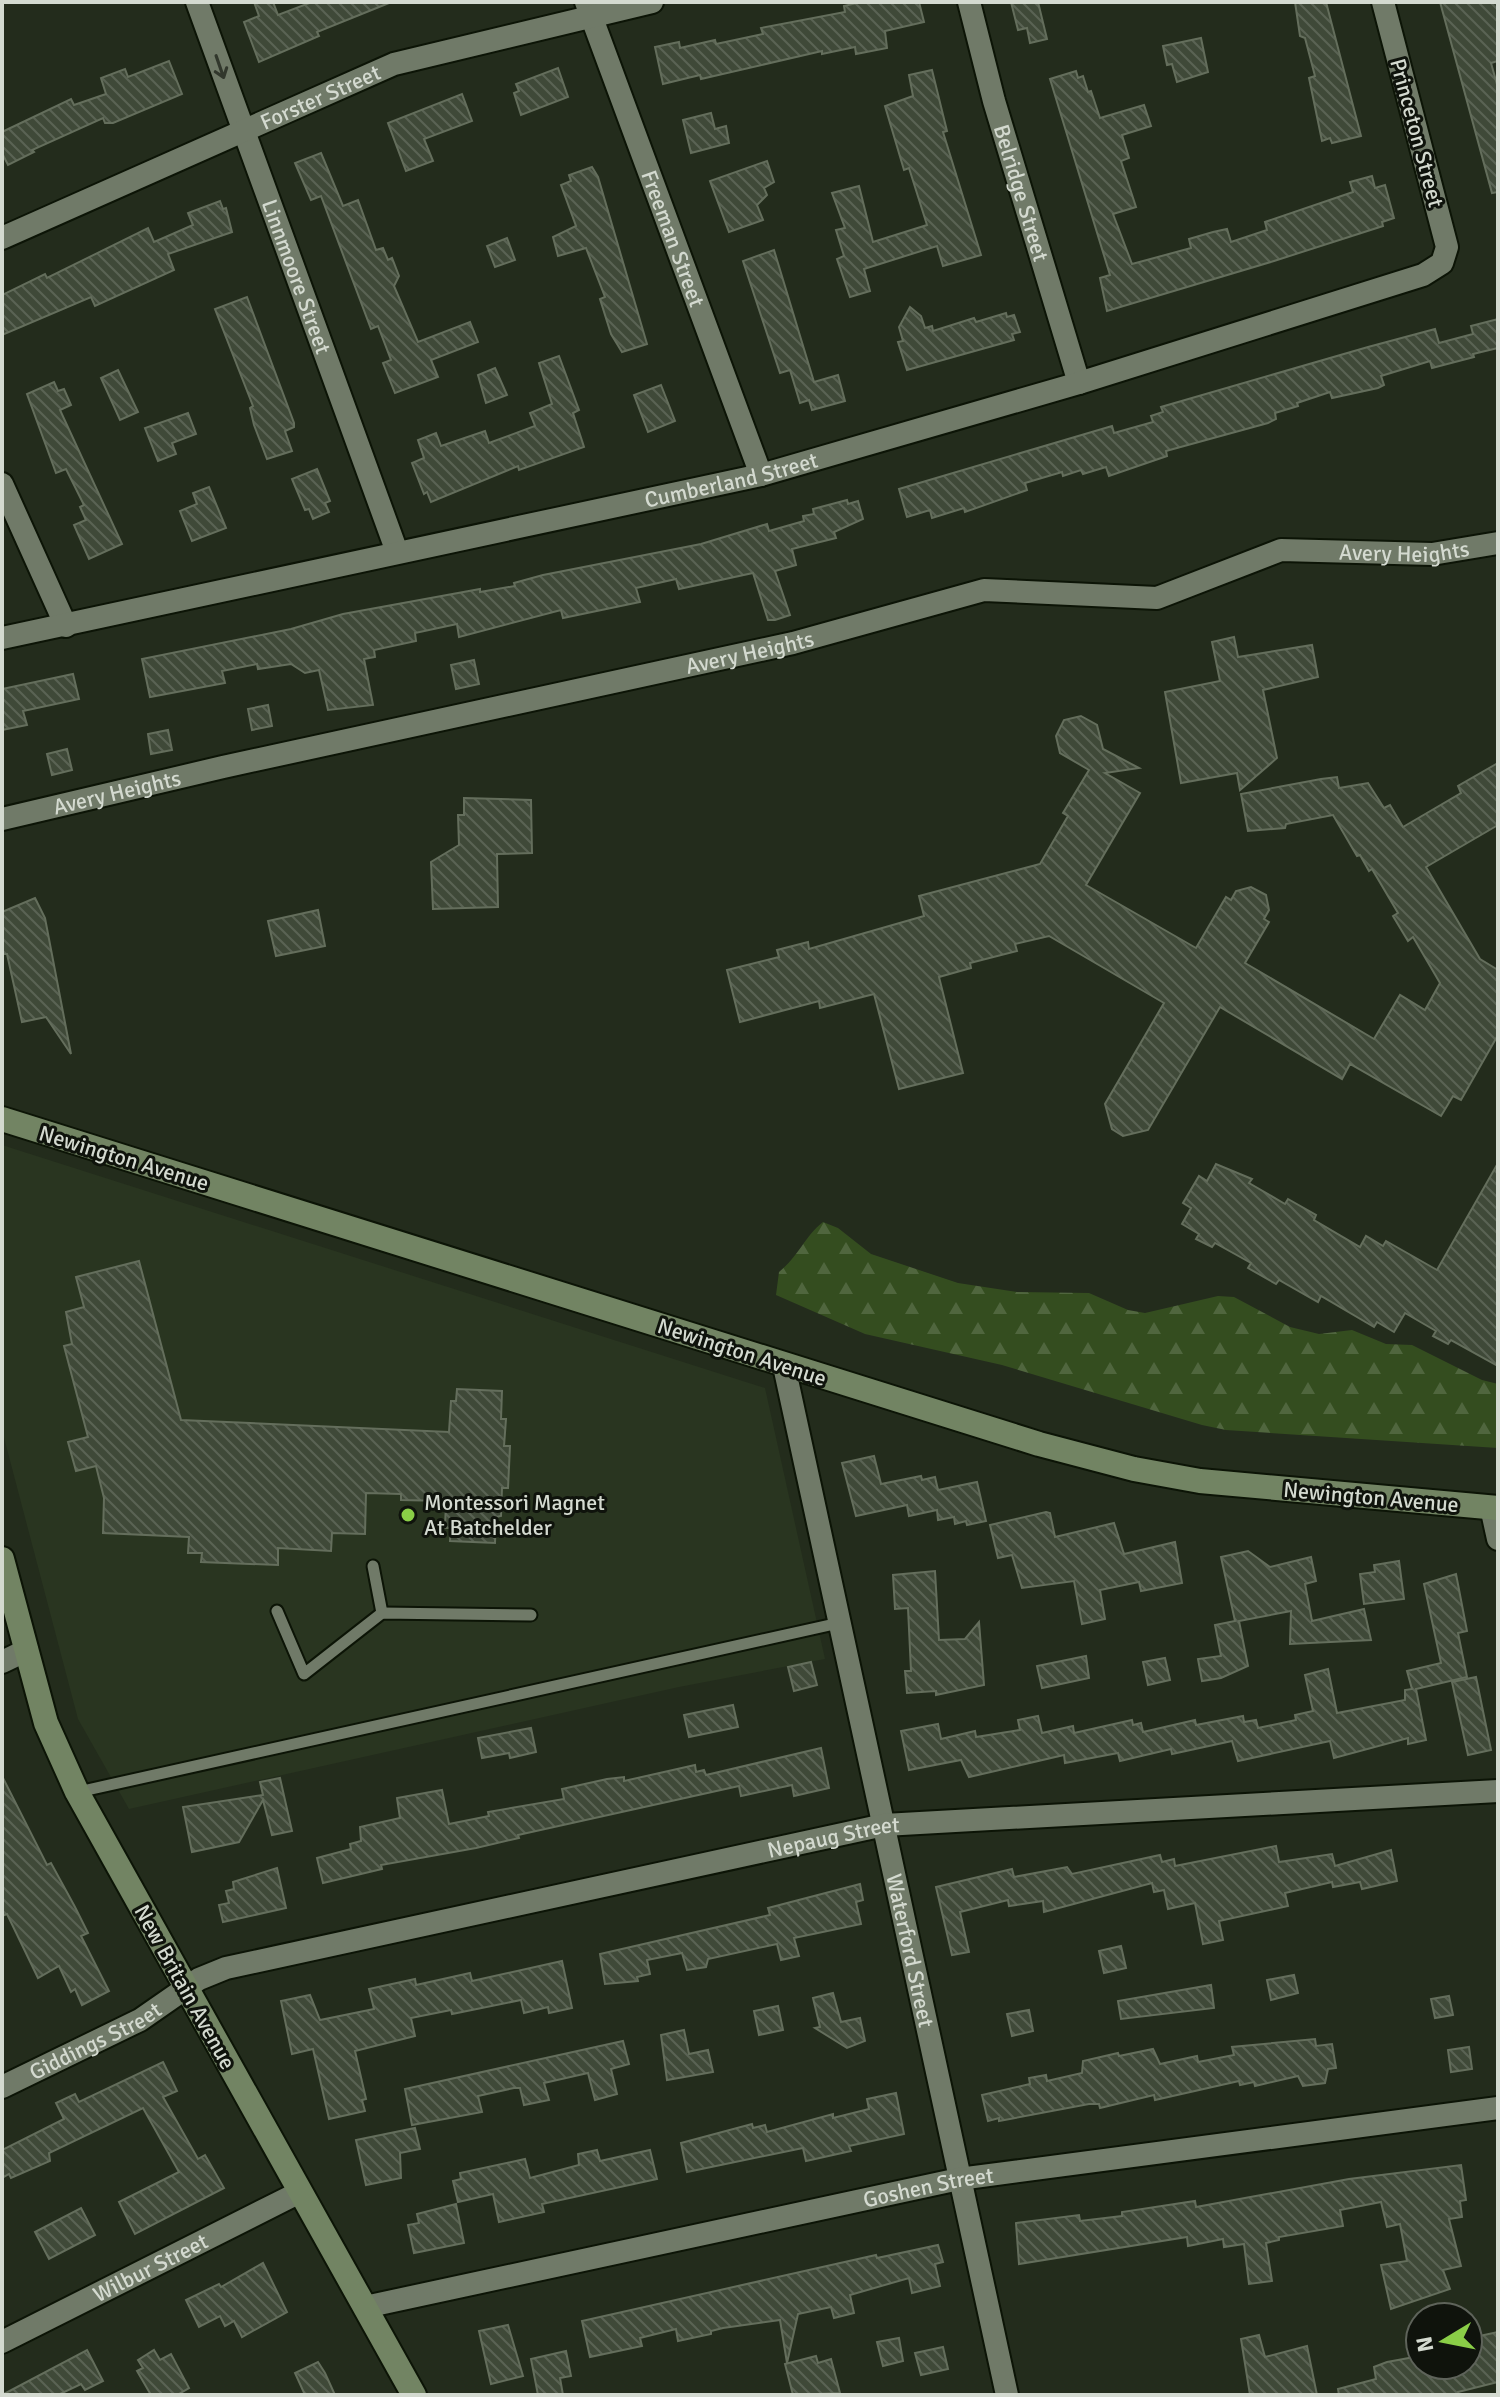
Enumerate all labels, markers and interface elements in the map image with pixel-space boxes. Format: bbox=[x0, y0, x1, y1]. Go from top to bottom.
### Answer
one-way arrow bbox=[213, 54, 228, 79]
street label: Princeton Street bbox=[1384, 56, 1450, 211]
street label: Forster Street bbox=[256, 58, 385, 135]
street label: Belridge Street bbox=[988, 121, 1055, 265]
street label: Freeman Street bbox=[636, 166, 711, 311]
street label: Linnmoore Street bbox=[256, 195, 337, 358]
street label: Cumberland Street bbox=[642, 446, 821, 513]
street label: Avery Heights bbox=[1339, 535, 1471, 568]
street label: Avery Heights bbox=[683, 624, 817, 679]
street label: Avery Heights bbox=[50, 764, 183, 820]
street label: Newington Avenue bbox=[36, 1119, 212, 1197]
street label: Newington Avenue bbox=[654, 1312, 830, 1392]
street label: Newington Avenue bbox=[1282, 1476, 1460, 1518]
place label: Montessori Magnet At Batchelder bbox=[424, 1489, 605, 1541]
marker: Montessori Magnet At Batchelder bbox=[399, 1506, 417, 1524]
street label: Nepaug Street bbox=[765, 1811, 901, 1863]
street label: Waterford Street bbox=[881, 1871, 940, 2030]
street label: New Britain Avenue bbox=[129, 1900, 241, 2074]
street label: Giddings Street bbox=[25, 1996, 167, 2085]
street label: Goshen Street bbox=[860, 2161, 995, 2213]
street label: Wilbur Street bbox=[88, 2227, 212, 2308]
north arrow bbox=[1404, 2301, 1484, 2381]
text: N bbox=[1410, 2335, 1439, 2354]

